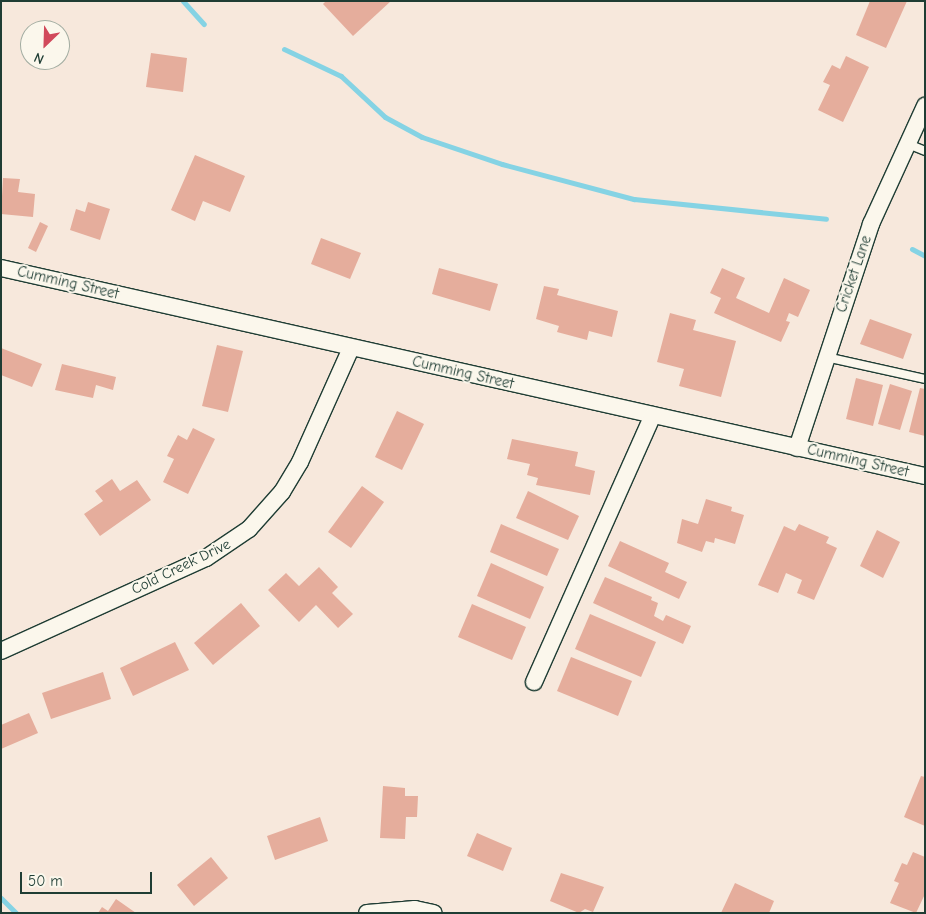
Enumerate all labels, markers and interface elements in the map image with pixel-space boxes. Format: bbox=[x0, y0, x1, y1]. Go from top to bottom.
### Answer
north arrow bbox=[20, 20, 70, 70]
text: N bbox=[31, 49, 47, 68]
street label: Cricket Lane bbox=[832, 233, 876, 315]
street label: Cumming Street bbox=[15, 263, 121, 303]
street label: Cumming Street bbox=[410, 353, 516, 393]
street label: Cumming Street bbox=[805, 441, 911, 481]
street label: Cold Creek Drive bbox=[129, 535, 233, 599]
scale bar bbox=[22, 862, 155, 894]
text: 50 m bbox=[28, 872, 63, 890]

